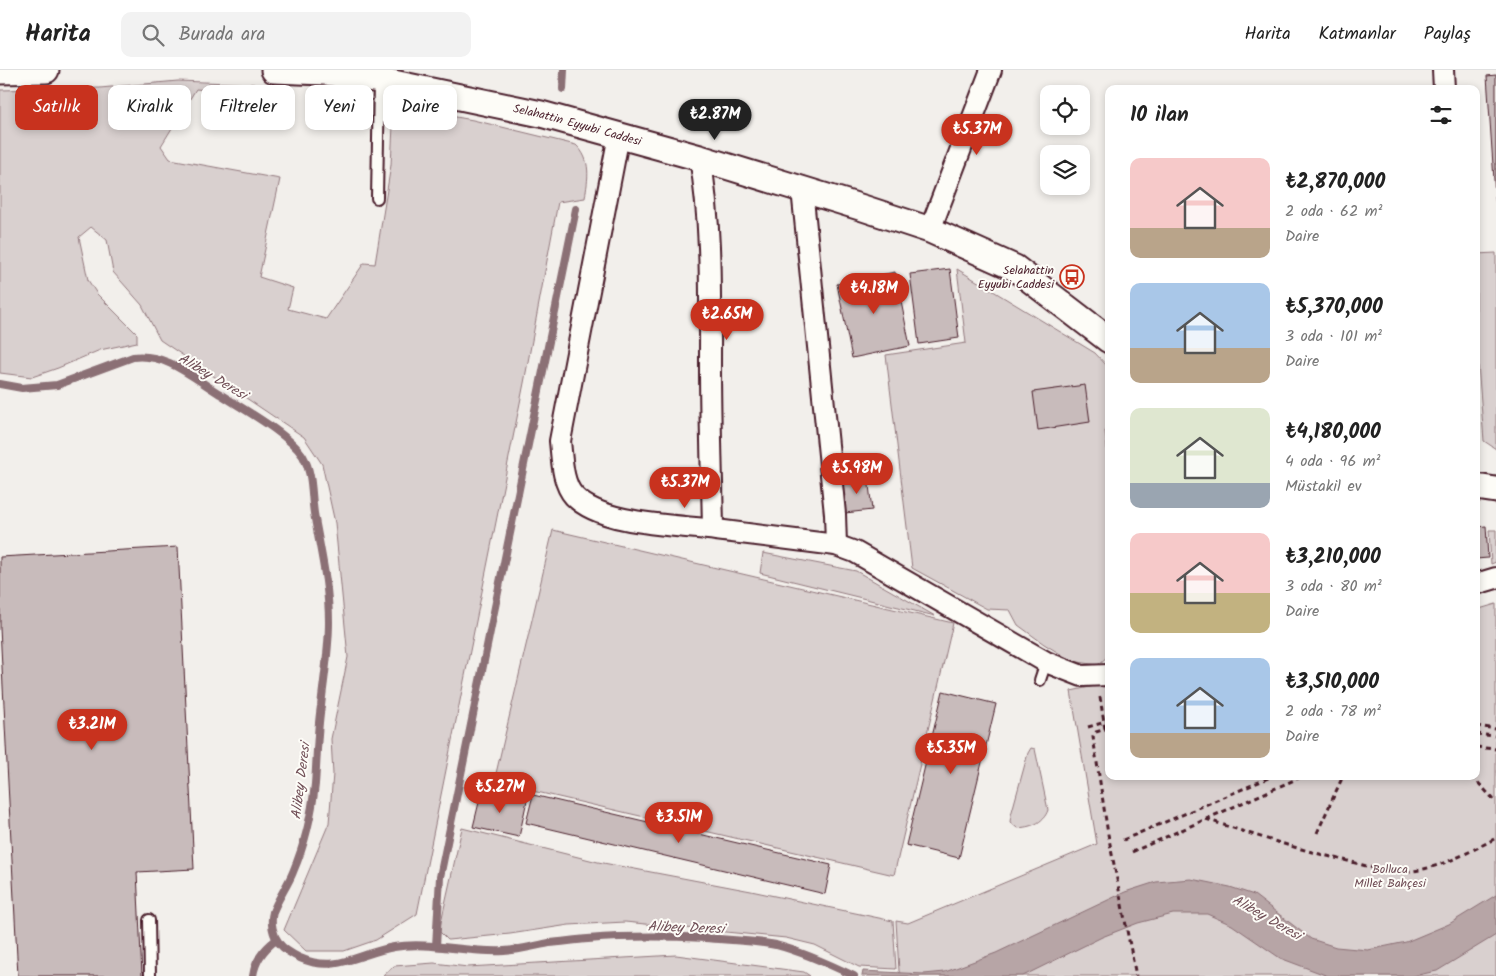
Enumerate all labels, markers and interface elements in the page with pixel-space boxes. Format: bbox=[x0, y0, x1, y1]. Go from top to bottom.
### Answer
search box bbox=[121, 12, 471, 57]
text: Harita bbox=[25, 15, 91, 54]
text: Burada ara bbox=[179, 20, 265, 50]
text: Harita bbox=[1244, 20, 1291, 49]
text: Katmanlar bbox=[1319, 20, 1396, 49]
text: Paylaş bbox=[1424, 20, 1471, 49]
icon: search bbox=[139, 21, 167, 49]
chip: Satılık bbox=[15, 85, 98, 130]
chip: Kiralık bbox=[108, 85, 191, 130]
chip: Filtreler bbox=[201, 85, 295, 130]
chip: Yeni bbox=[305, 85, 373, 130]
chip: Daire bbox=[383, 85, 457, 130]
map controls bbox=[1040, 85, 1090, 195]
button: locate bbox=[1040, 85, 1090, 135]
pin: ₺2.87M bbox=[674, 98, 756, 141]
street label: Selahattin Eyyubi Caddesi bbox=[511, 99, 645, 152]
text: 10 ilan bbox=[1130, 99, 1189, 132]
icon: filters bbox=[1427, 101, 1455, 129]
text: ₺2.87M bbox=[689, 102, 741, 127]
pin: ₺5.37M bbox=[936, 114, 1018, 156]
text: ₺5.37M bbox=[952, 117, 1002, 142]
button: layers bbox=[1040, 145, 1090, 195]
text: ₺2,870,000 bbox=[1285, 166, 1385, 199]
icon: home bbox=[1170, 178, 1230, 238]
text: 2 oda · 62 m² bbox=[1285, 199, 1382, 224]
text: Daire bbox=[1285, 224, 1319, 249]
place label: Selahattin Eyyubi Caddesi bbox=[978, 261, 1055, 294]
bus stop icon: Selahattin Eyyubi Caddesi bbox=[1059, 264, 1085, 290]
pin: ₺4.18M bbox=[833, 272, 915, 315]
text: ₺4.18M bbox=[850, 276, 898, 301]
text: ₺5,370,000 bbox=[1285, 291, 1383, 324]
pin: ₺2.65M bbox=[686, 298, 768, 341]
text: ₺2.65M bbox=[702, 302, 752, 327]
icon: home bbox=[1170, 303, 1230, 363]
text: 3 oda · 101 m² bbox=[1285, 324, 1382, 349]
water label: Alibey Deresi bbox=[174, 348, 253, 407]
text: Daire bbox=[1285, 349, 1319, 374]
text: ₺4,180,000 bbox=[1285, 416, 1381, 449]
icon: home bbox=[1170, 428, 1230, 488]
text: 4 oda · 96 m² bbox=[1285, 449, 1380, 474]
pin: ₺5.98M bbox=[816, 452, 898, 495]
text: ₺5.98M bbox=[832, 456, 882, 481]
pin: ₺5.37M bbox=[644, 466, 726, 509]
text: ₺5.37M bbox=[660, 470, 710, 495]
text: Müstakil ev bbox=[1285, 474, 1361, 499]
text: ₺3,210,000 bbox=[1285, 541, 1381, 574]
icon: home bbox=[1170, 553, 1230, 613]
text: 3 oda · 80 m² bbox=[1285, 574, 1382, 599]
text: Daire bbox=[1285, 599, 1319, 624]
text: ₺3,510,000 bbox=[1285, 666, 1379, 699]
icon: home bbox=[1170, 678, 1230, 738]
text: 2 oda · 78 m² bbox=[1285, 699, 1381, 724]
pin: ₺3.21M bbox=[51, 708, 133, 751]
text: ₺3.21M bbox=[68, 712, 116, 737]
text: Daire bbox=[1285, 724, 1319, 749]
pin: ₺5.35M bbox=[910, 732, 992, 775]
text: ₺5.35M bbox=[926, 736, 976, 761]
water label: Alibey Deresi bbox=[285, 739, 317, 821]
pin: ₺5.27M bbox=[459, 772, 541, 814]
text: ₺5.27M bbox=[475, 775, 525, 800]
pin: ₺3.51M bbox=[638, 802, 720, 844]
text: ₺3.51M bbox=[656, 805, 702, 830]
park label: Bolluca Millet Bahçesi bbox=[1354, 860, 1427, 893]
water label: Alibey Deresi bbox=[1228, 889, 1308, 948]
water label: Alibey Deresi bbox=[647, 916, 727, 940]

